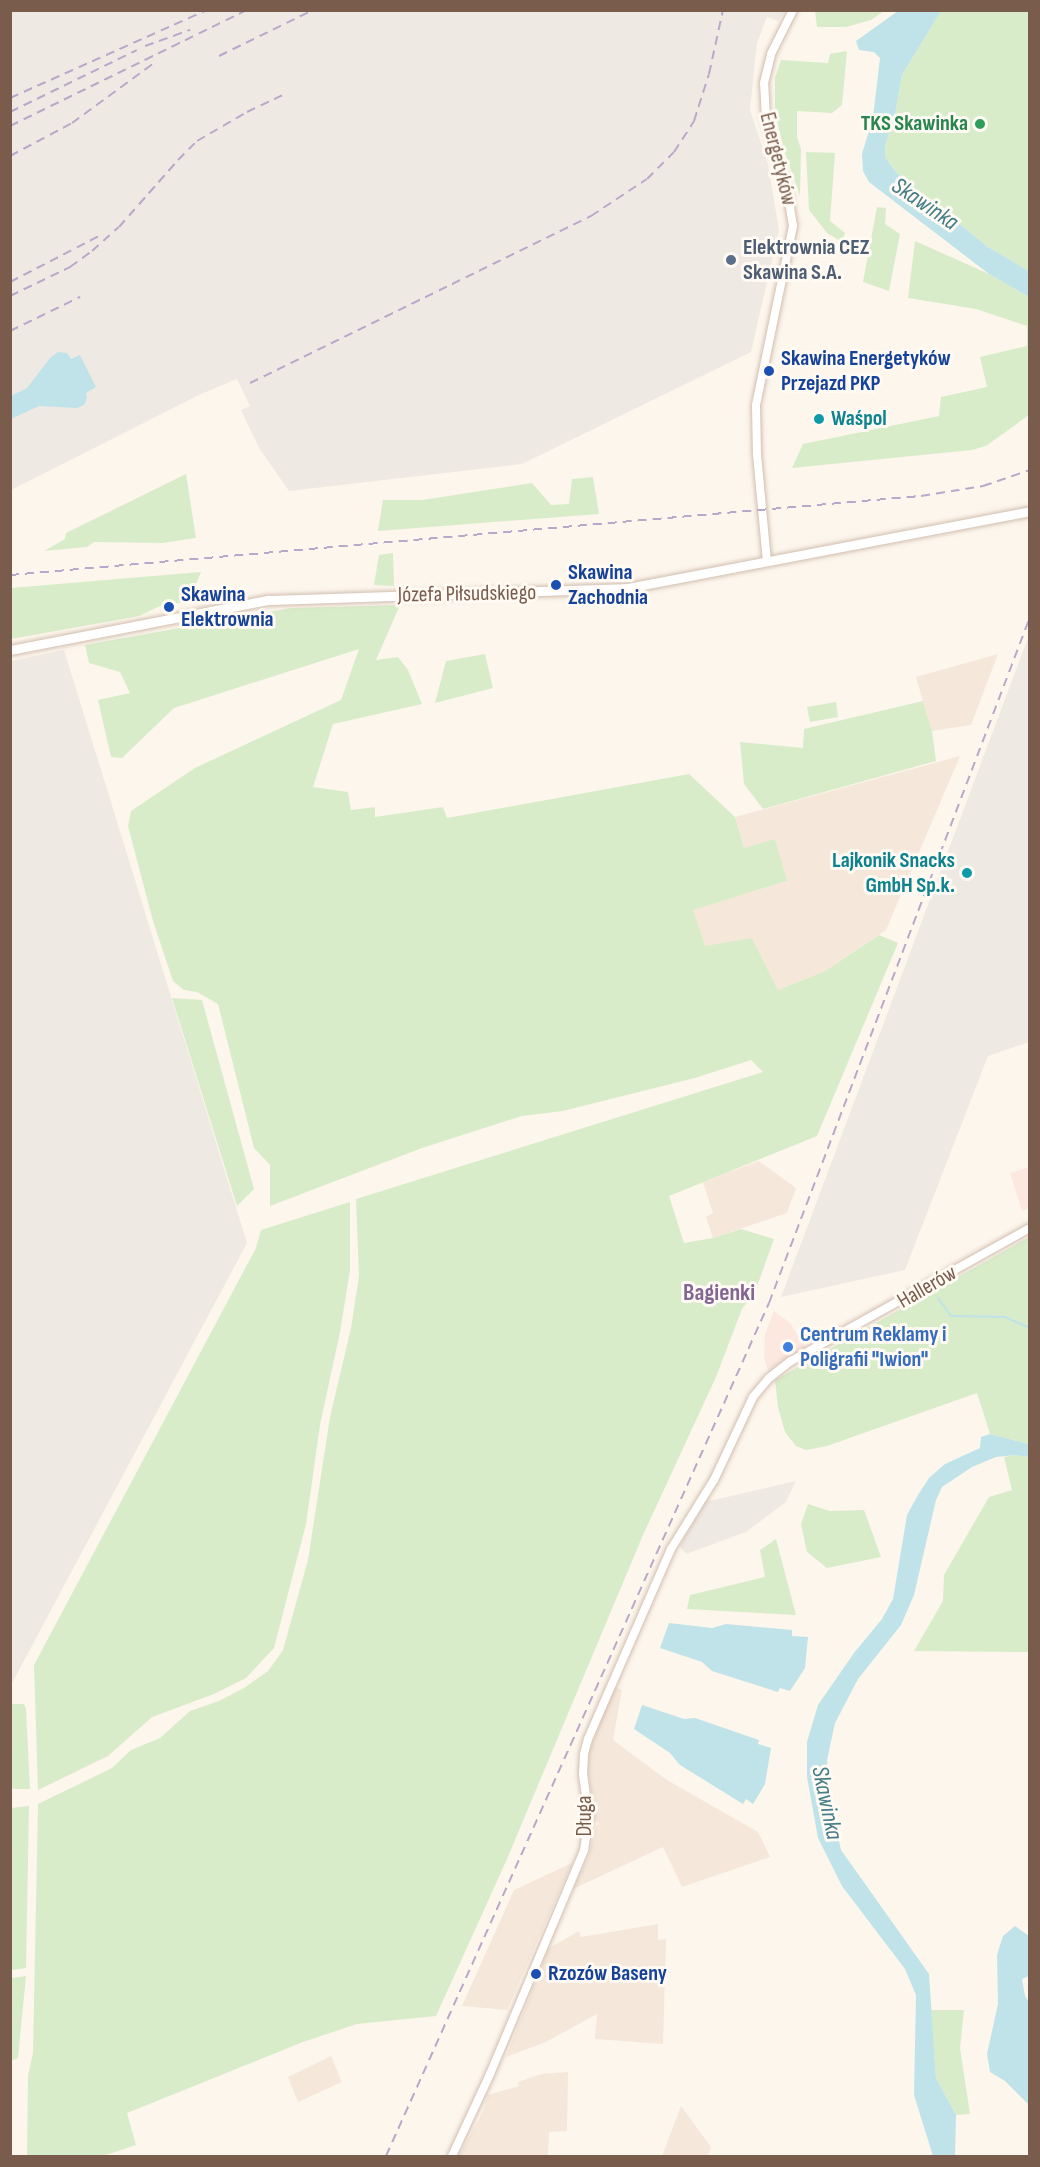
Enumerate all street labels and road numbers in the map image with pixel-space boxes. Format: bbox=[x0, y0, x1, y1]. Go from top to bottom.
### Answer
street label: Energetyków bbox=[754, 110, 802, 208]
street label: Józefa Piłsudskiego bbox=[397, 580, 537, 608]
street label: Hallerów bbox=[893, 1260, 961, 1314]
street label: Długa bbox=[572, 1795, 598, 1837]

